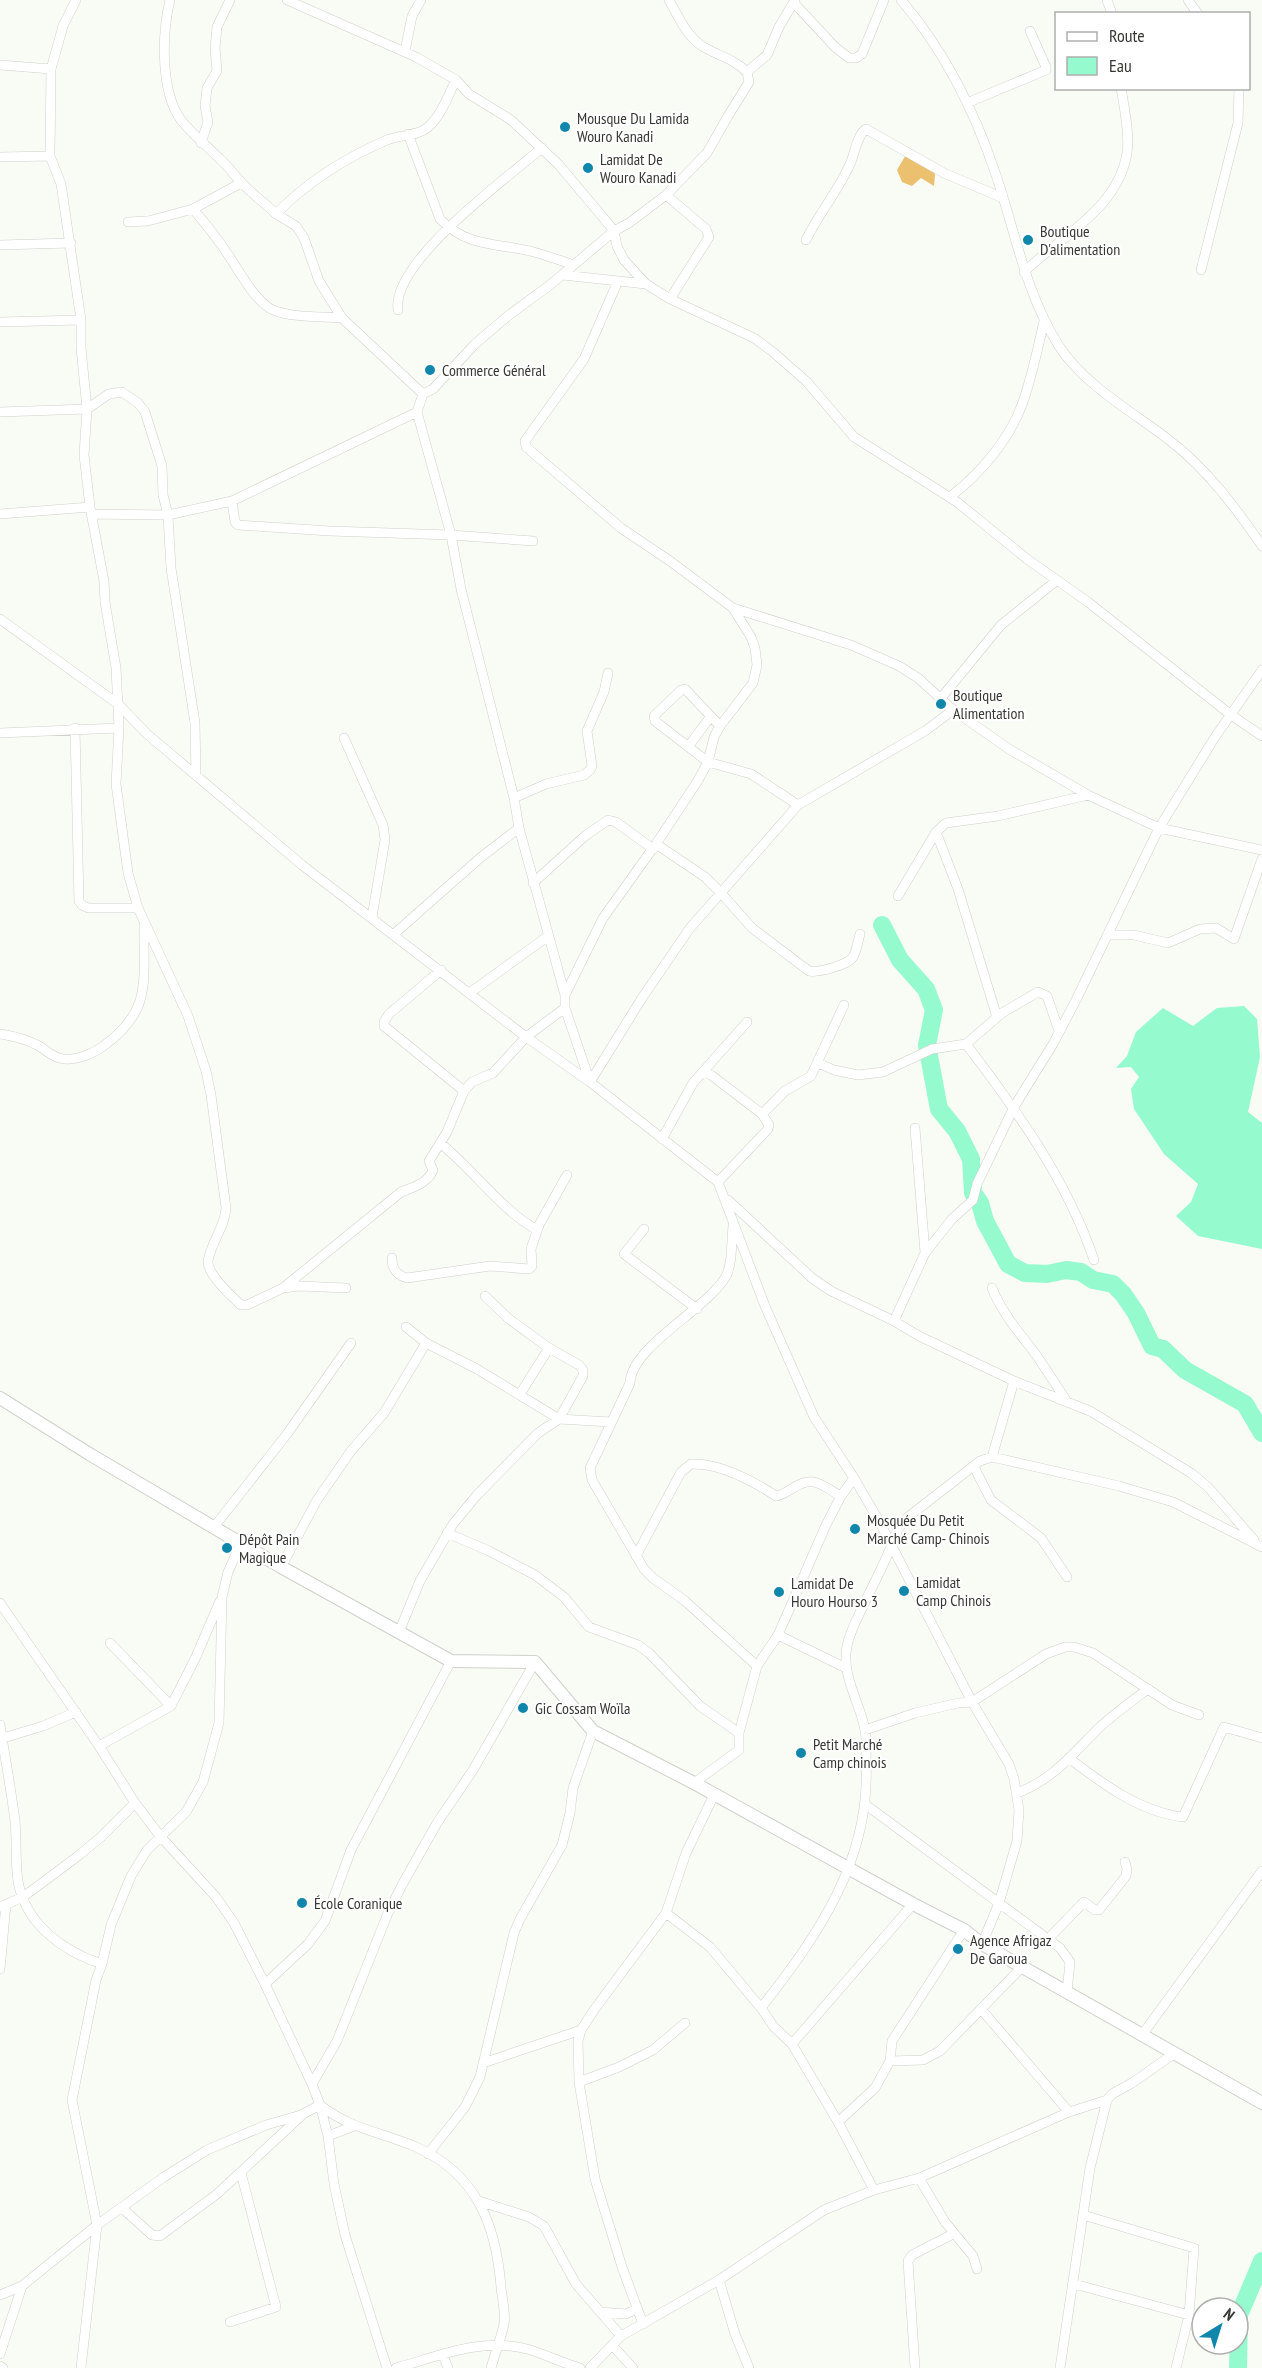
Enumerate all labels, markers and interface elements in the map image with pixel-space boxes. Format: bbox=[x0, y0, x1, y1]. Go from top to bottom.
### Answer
legend bbox=[1055, 12, 1250, 90]
text: Route bbox=[1109, 24, 1145, 47]
text: Eau bbox=[1109, 54, 1132, 77]
place label: Mousque Du Lamida Wouro Kanadi bbox=[577, 108, 689, 146]
marker: Mousque Du Lamida Wouro Kanadi bbox=[558, 120, 572, 134]
place label: Lamidat De Wouro Kanadi bbox=[600, 149, 677, 187]
marker: Lamidat De Wouro Kanadi bbox=[581, 161, 595, 175]
place label: Boutique D'alimentation bbox=[1040, 221, 1120, 259]
marker: Boutique D'alimentation bbox=[1021, 233, 1035, 247]
place label: Commerce Général bbox=[442, 360, 546, 380]
marker: Commerce Général bbox=[423, 363, 437, 377]
place label: Boutique Alimentation bbox=[953, 685, 1024, 723]
marker: Boutique Alimentation bbox=[934, 697, 948, 711]
place label: Mosquée Du Petit Marché Camp- Chinois bbox=[867, 1510, 989, 1548]
marker: Mosquée Du Petit Marché Camp- Chinois bbox=[848, 1522, 862, 1536]
place label: Dépôt Pain Magique bbox=[239, 1529, 299, 1567]
marker: Dépôt Pain Magique bbox=[220, 1541, 234, 1555]
place label: Lamidat Camp Chinois bbox=[916, 1572, 991, 1610]
place label: Lamidat De Houro Hourso 3 bbox=[791, 1573, 878, 1611]
marker: Lamidat Camp Chinois bbox=[897, 1584, 911, 1598]
marker: Lamidat De Houro Hourso 3 bbox=[772, 1585, 786, 1599]
place label: Gic Cossam Woïla bbox=[535, 1698, 630, 1718]
marker: Gic Cossam Woïla bbox=[516, 1701, 530, 1715]
place label: Petit Marché Camp chinois bbox=[813, 1734, 886, 1772]
marker: Petit Marché Camp chinois bbox=[794, 1746, 808, 1760]
place label: École Coranique bbox=[314, 1893, 402, 1913]
marker: École Coranique bbox=[295, 1896, 309, 1910]
place label: Agence Afrigaz De Garoua bbox=[970, 1930, 1052, 1968]
marker: Agence Afrigaz De Garoua bbox=[951, 1942, 965, 1956]
north arrow bbox=[1190, 2296, 1250, 2356]
text: N bbox=[1220, 2304, 1239, 2325]

